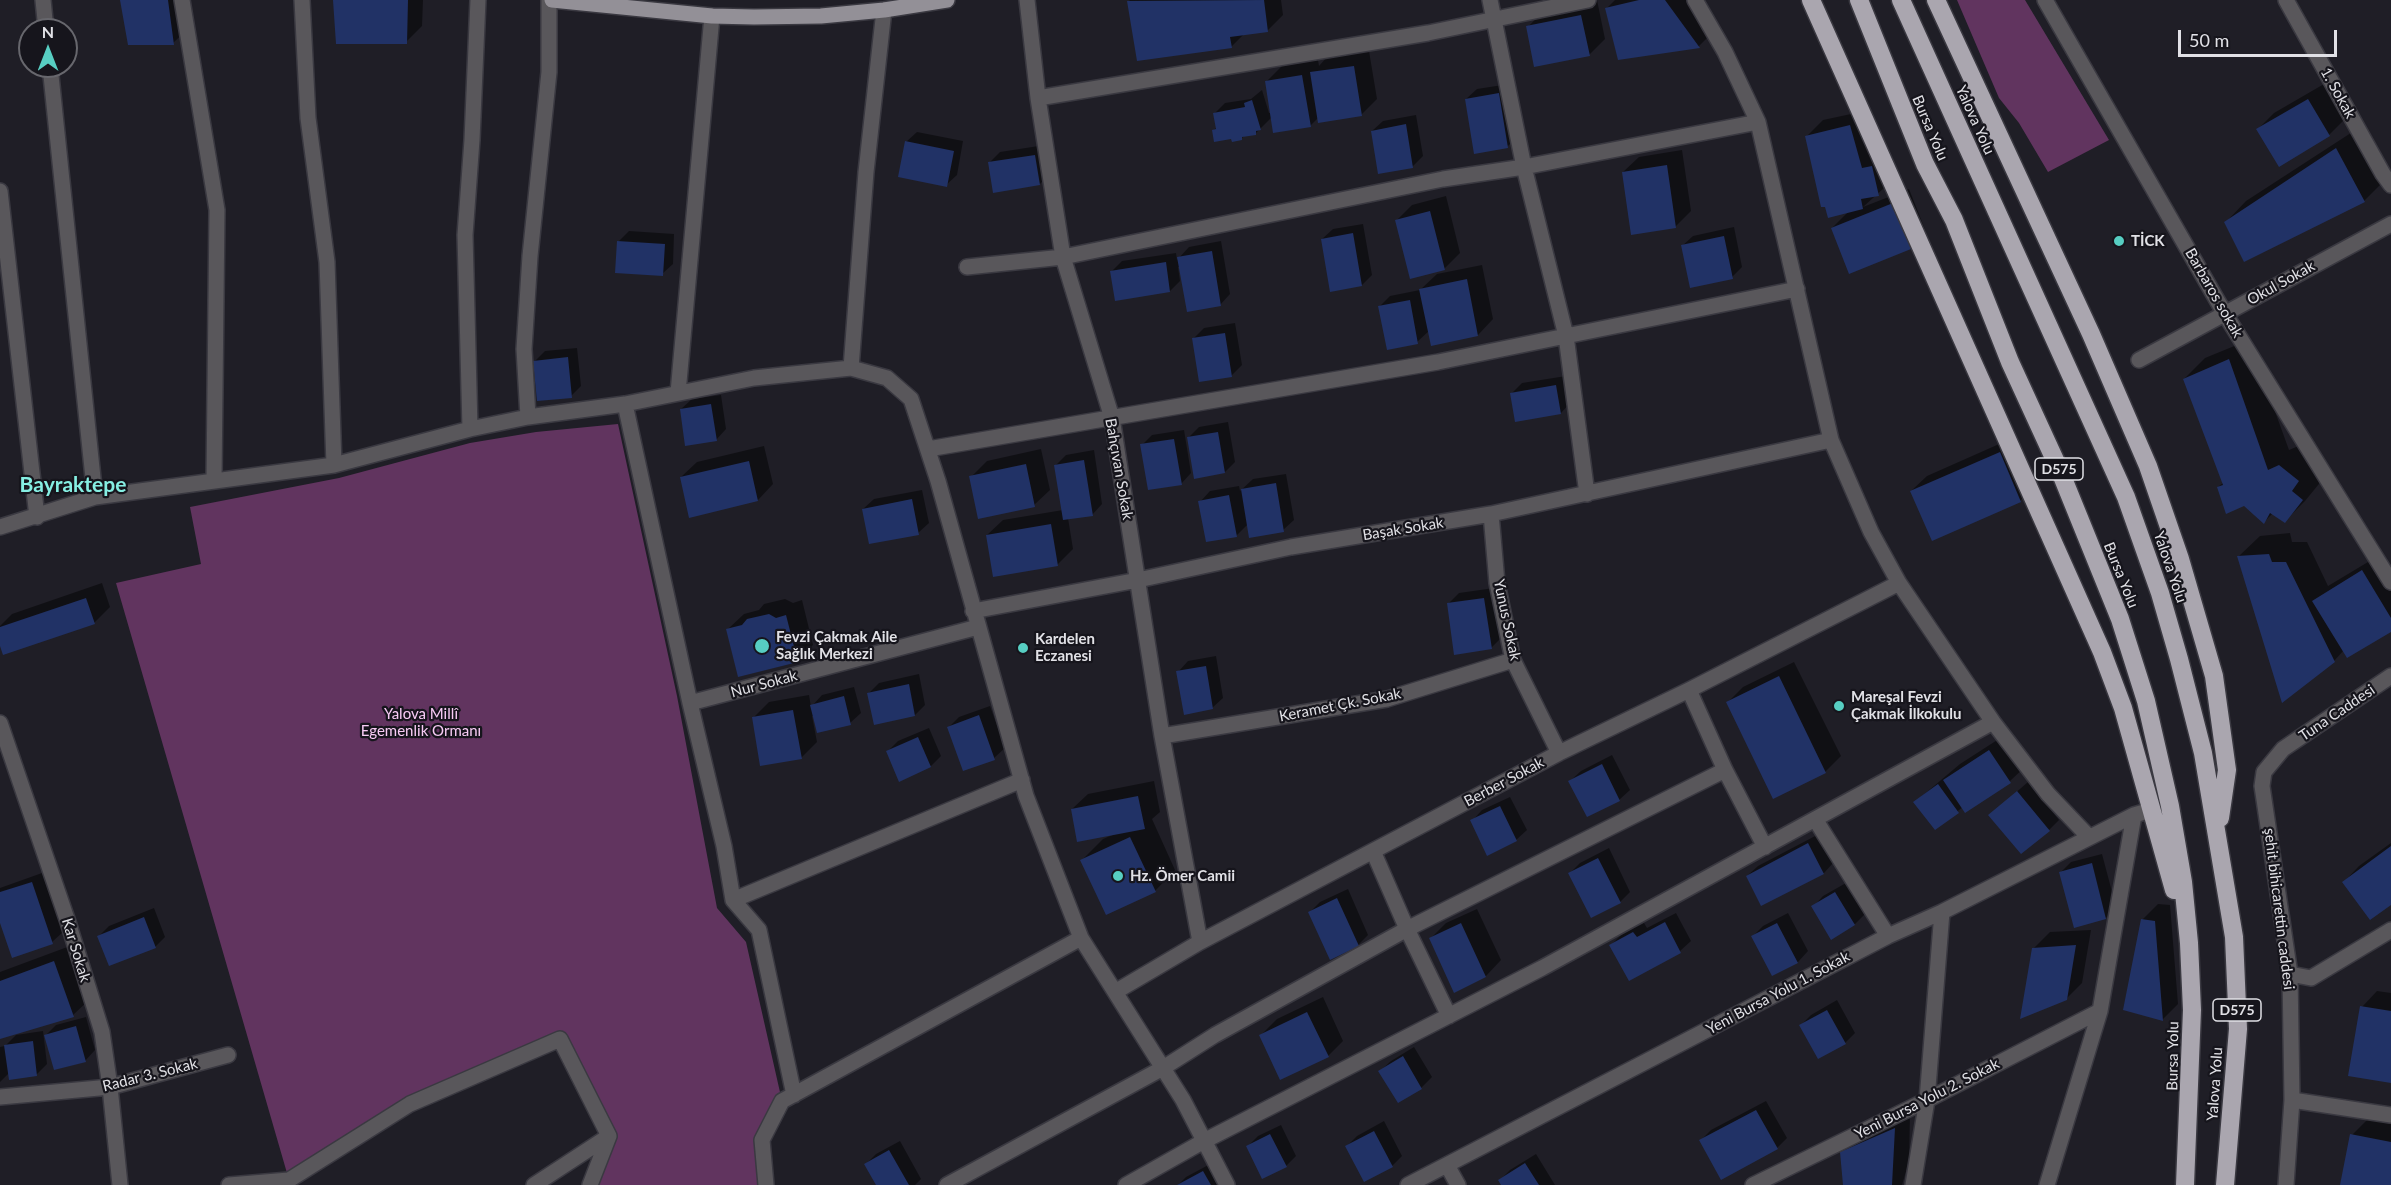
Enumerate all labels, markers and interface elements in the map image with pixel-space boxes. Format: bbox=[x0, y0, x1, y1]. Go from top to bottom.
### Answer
north arrow bbox=[18, 18, 78, 78]
scale bar bbox=[2181, 18, 2340, 56]
text: N bbox=[42, 22, 54, 41]
text: 50 m bbox=[2189, 29, 2229, 51]
street label: 1. Sokak bbox=[2317, 64, 2359, 122]
street label: Yalova Yolu bbox=[1952, 83, 1998, 157]
street label: Bursa Yolu bbox=[1908, 93, 1952, 163]
place label: TİCK bbox=[2131, 232, 2165, 250]
marker: TİCK bbox=[2112, 234, 2126, 248]
street label: Barbaros sokak bbox=[2181, 245, 2247, 341]
street label: Okul Sokak bbox=[2244, 257, 2318, 309]
street label: Bahçıvan Sokak bbox=[1101, 417, 1137, 521]
road number: D575 bbox=[2035, 458, 2083, 480]
district label: Bayraktepe bbox=[20, 472, 126, 498]
street label: Başak Sokak bbox=[1361, 514, 1445, 544]
street label: Yalova Yolu bbox=[2149, 529, 2191, 605]
street label: Bursa Yolu bbox=[2100, 540, 2142, 610]
street label: Yunus Sokak bbox=[1490, 578, 1524, 662]
place label: Fevzi Çakmak Aile Sağlık Merkezi bbox=[776, 628, 897, 663]
place label: Kardelen Eczanesi bbox=[1035, 630, 1095, 665]
marker: Fevzi Çakmak Aile Sağlık Merkezi bbox=[753, 637, 771, 655]
marker: Kardelen Eczanesi bbox=[1016, 641, 1030, 655]
street label: Nur Sokak bbox=[729, 666, 799, 702]
street label: Tuna Caddesi bbox=[2296, 681, 2378, 745]
street label: Keramet Çk. Sokak bbox=[1278, 684, 1402, 726]
place label: Mareşal Fevzi Çakmak İlkokulu bbox=[1851, 688, 1961, 723]
marker: Mareşal Fevzi Çakmak İlkokulu bbox=[1832, 699, 1846, 713]
park label: Yalova Millî Egemenlik Ormanı bbox=[361, 705, 481, 740]
street label: Berber Sokak bbox=[1461, 753, 1547, 811]
street label: şehit bihicarettin caddesi bbox=[2260, 827, 2298, 991]
place label: Hz. Ömer Camii bbox=[1130, 867, 1235, 885]
marker: Hz. Ömer Camii bbox=[1111, 869, 1125, 883]
street label: Kar Sokak bbox=[58, 916, 94, 984]
street label: Yeni Bursa Yolu 1. Sokak bbox=[1703, 948, 1853, 1038]
road number: D575 bbox=[2213, 999, 2261, 1021]
street label: Bursa Yolu bbox=[2163, 1021, 2183, 1091]
street label: Yalova Yolu bbox=[2203, 1046, 2227, 1122]
street label: Radar 3. Sokak bbox=[101, 1055, 199, 1095]
street label: Yeni Bursa Yolu 2. Sokak bbox=[1852, 1055, 2002, 1143]

